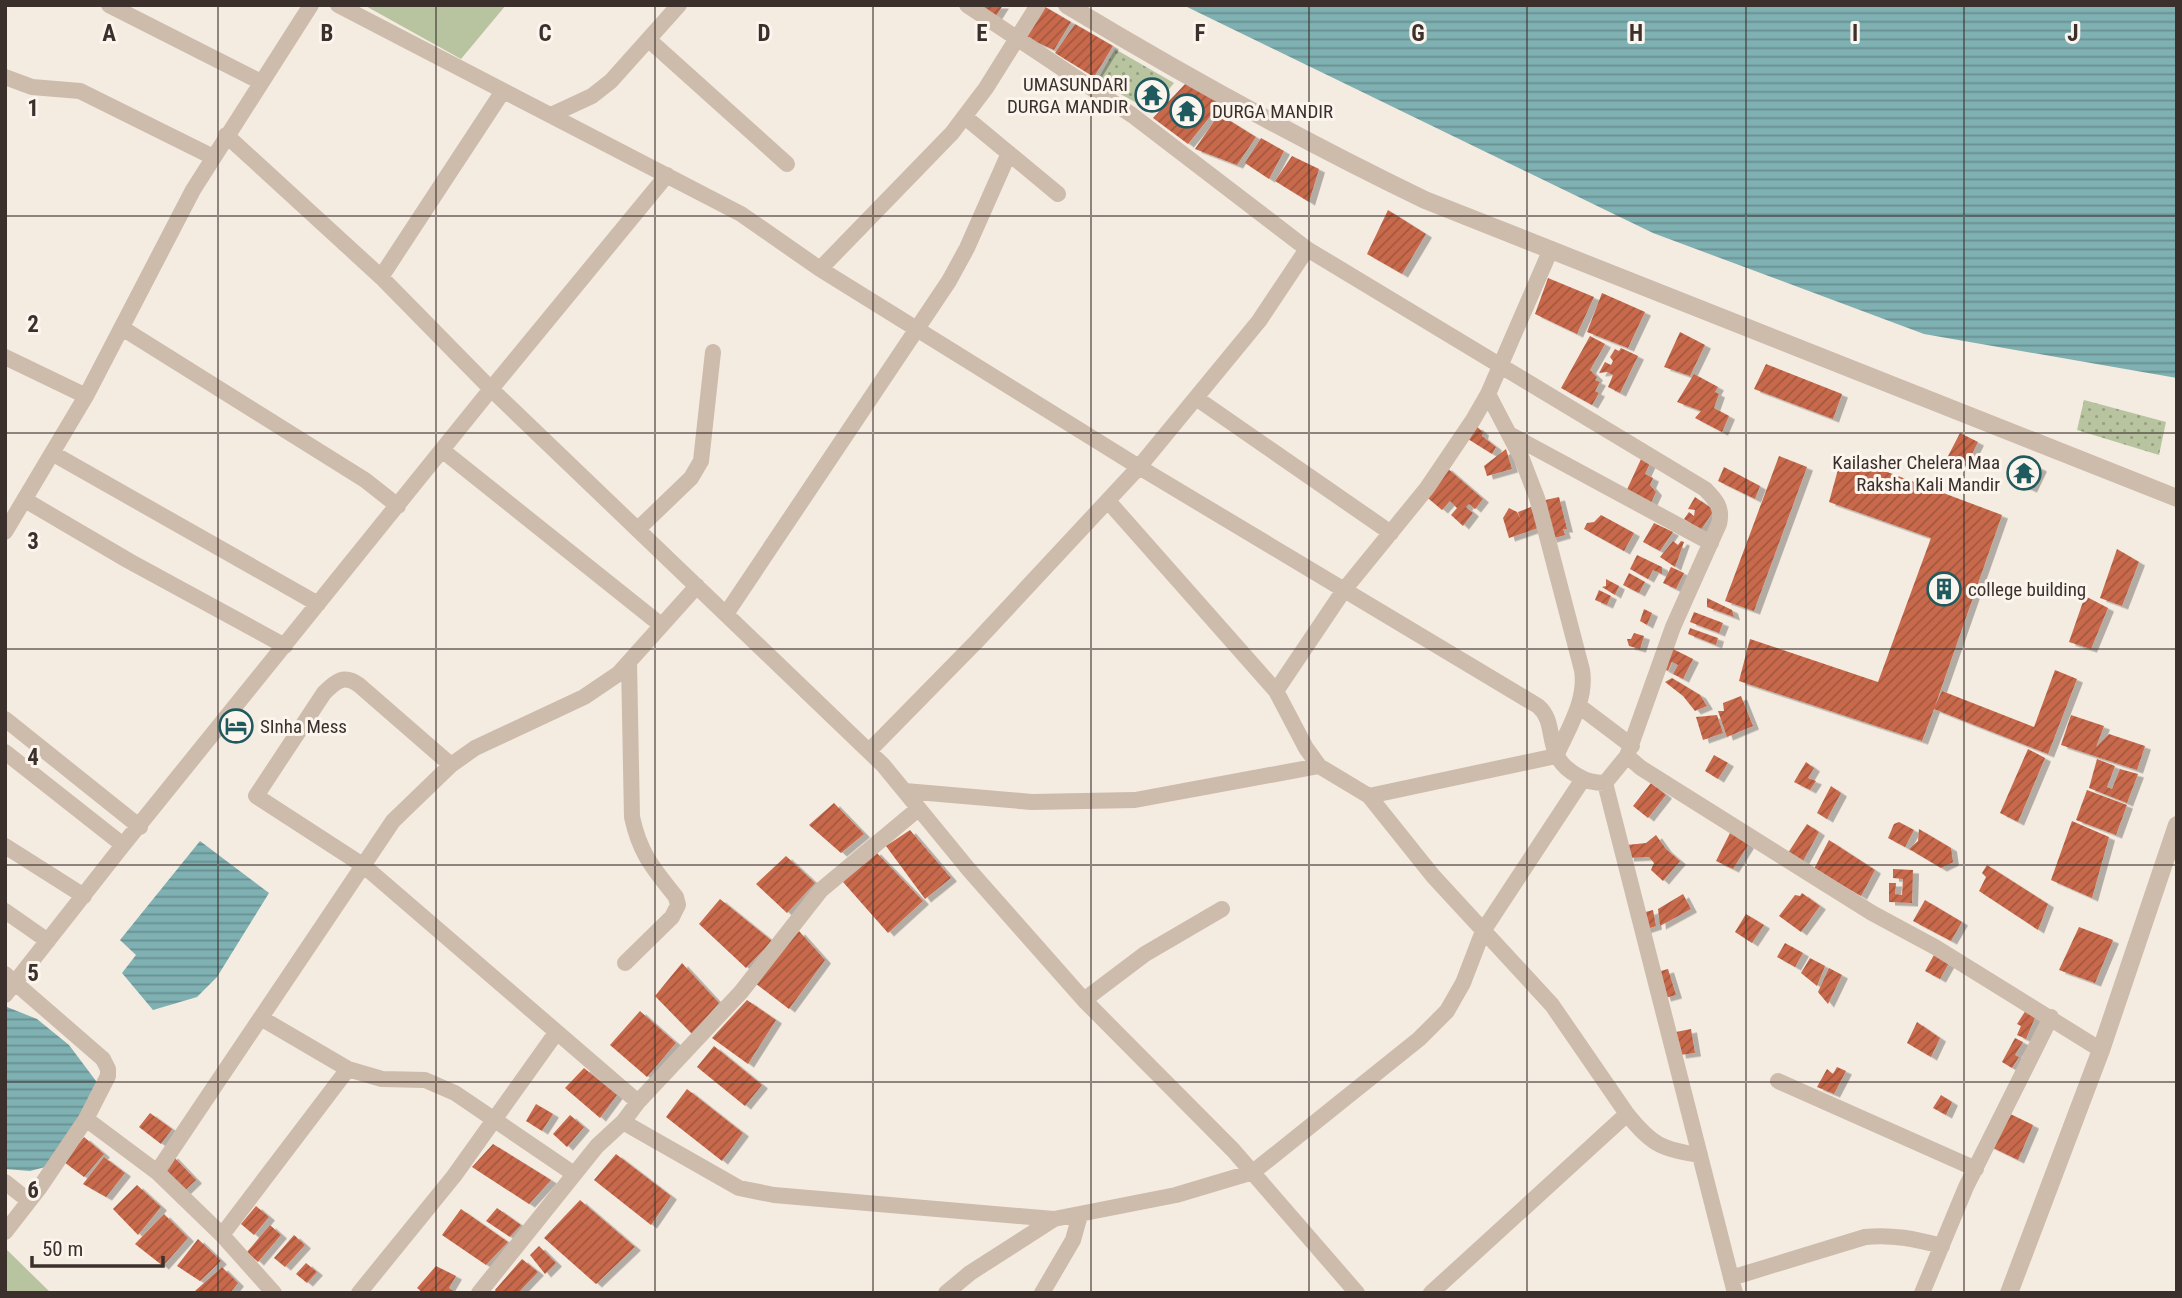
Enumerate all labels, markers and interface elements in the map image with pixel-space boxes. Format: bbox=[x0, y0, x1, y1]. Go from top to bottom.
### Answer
text: A bbox=[102, 20, 116, 47]
text: B bbox=[321, 20, 333, 47]
text: C bbox=[538, 20, 552, 47]
text: D bbox=[758, 20, 771, 47]
text: E bbox=[976, 20, 988, 47]
text: F bbox=[1195, 20, 1206, 47]
text: G bbox=[1411, 20, 1425, 47]
text: H bbox=[1629, 20, 1643, 47]
text: I bbox=[1852, 20, 1858, 47]
text: J bbox=[2067, 20, 2079, 47]
place label: UMASUNDARI DURGA MANDIR bbox=[1007, 73, 1128, 118]
temple icon: UMASUNDARI DURGA MANDIR bbox=[1133, 76, 1171, 114]
temple icon: DURGA MANDIR bbox=[1168, 92, 1206, 130]
text: 1 bbox=[27, 95, 39, 122]
place label: DURGA MANDIR bbox=[1212, 100, 1333, 123]
text: 2 bbox=[27, 311, 39, 338]
place label: Kailasher Chelera Maa Raksha Kali Mandir bbox=[1832, 451, 2000, 496]
temple icon: Kailasher Chelera Maa Raksha Kali Mandir bbox=[2005, 454, 2043, 492]
text: 3 bbox=[27, 528, 39, 555]
building icon: college building bbox=[1925, 570, 1963, 608]
place label: college building bbox=[1968, 578, 2086, 601]
hotel icon: SInha Mess bbox=[217, 707, 255, 745]
place label: SInha Mess bbox=[260, 715, 347, 738]
text: 4 bbox=[27, 744, 39, 771]
text: 5 bbox=[27, 960, 39, 987]
text: 6 bbox=[27, 1177, 39, 1204]
scale bar bbox=[32, 1224, 163, 1268]
text: 50 m bbox=[42, 1237, 83, 1261]

